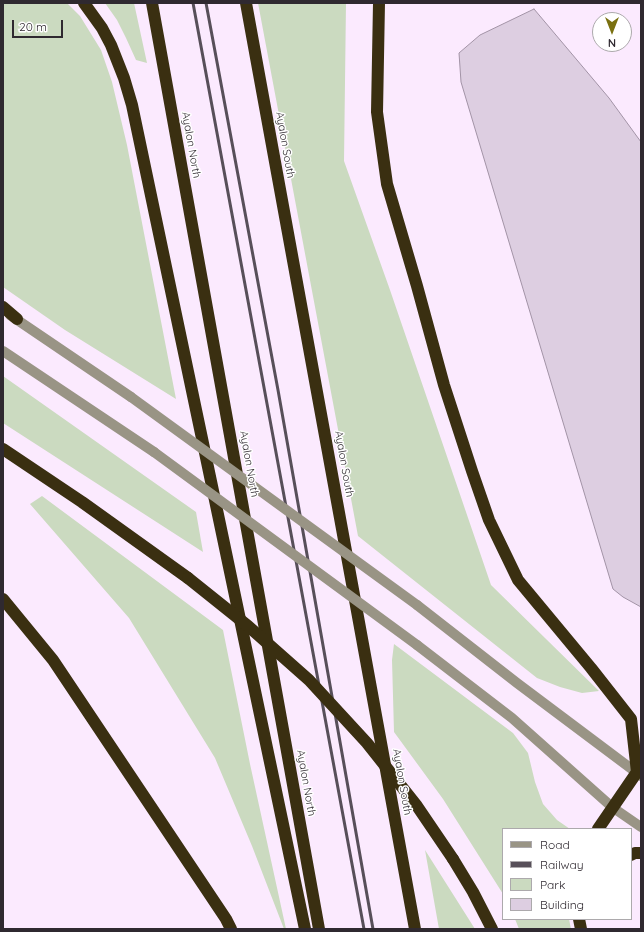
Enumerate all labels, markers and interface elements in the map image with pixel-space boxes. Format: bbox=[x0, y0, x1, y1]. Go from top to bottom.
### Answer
scale bar bbox=[14, 12, 65, 38]
north arrow bbox=[592, 12, 632, 52]
text: 20 m bbox=[19, 19, 47, 34]
text: N bbox=[608, 36, 616, 50]
street label: Ayalon North bbox=[179, 111, 203, 179]
street label: Ayalon South bbox=[273, 111, 297, 179]
street label: Ayalon North bbox=[237, 430, 261, 498]
street label: Ayalon South bbox=[332, 430, 356, 498]
street label: Ayalon South bbox=[390, 748, 414, 816]
street label: Ayalon North bbox=[294, 749, 318, 817]
legend bbox=[502, 828, 632, 920]
text: Road bbox=[540, 837, 570, 852]
text: Railway bbox=[540, 857, 584, 872]
text: Park bbox=[540, 877, 565, 892]
text: Building bbox=[540, 897, 584, 912]

